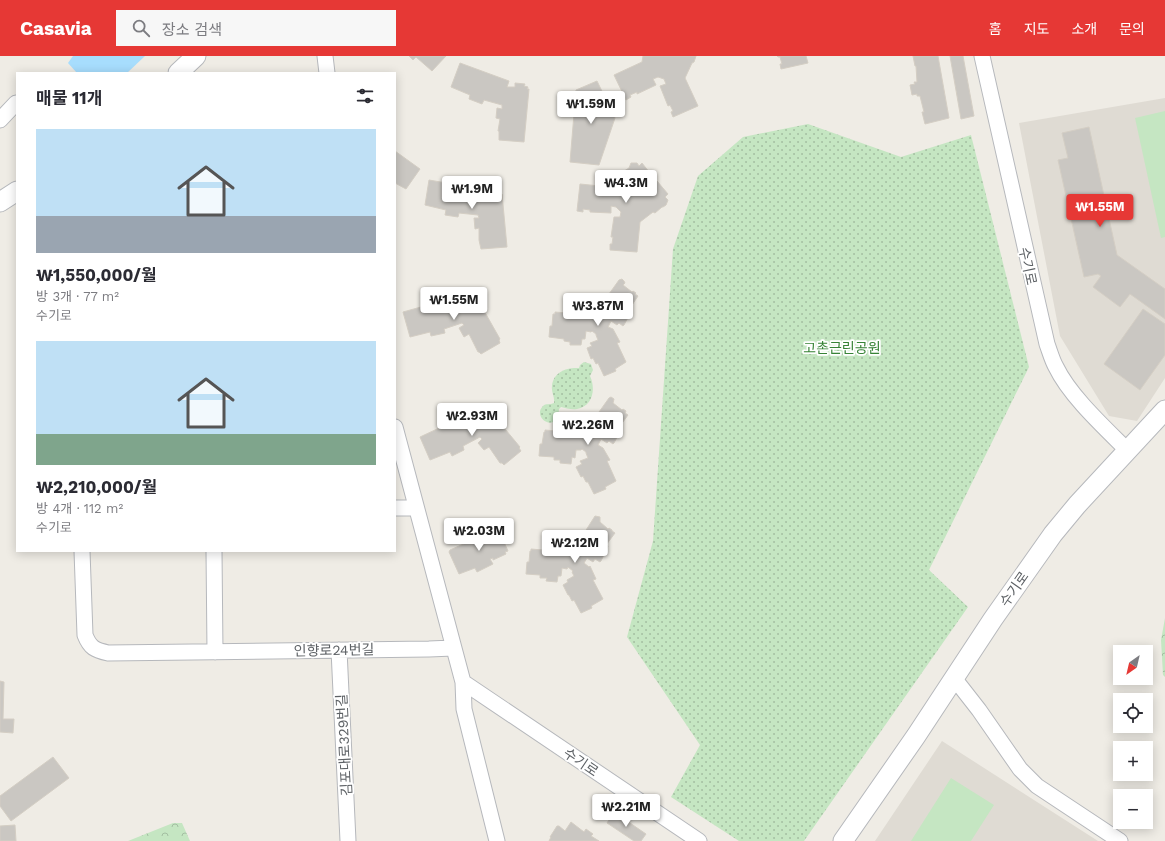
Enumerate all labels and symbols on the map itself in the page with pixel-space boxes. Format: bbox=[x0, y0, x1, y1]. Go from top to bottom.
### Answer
pin: ₩1.59M bbox=[558, 91, 624, 125]
pin: ₩4.3M bbox=[598, 170, 654, 204]
pin: ₩1.9M bbox=[444, 176, 500, 210]
pin: ₩1.55M bbox=[1067, 194, 1133, 228]
street label: 수기로 bbox=[1016, 245, 1040, 287]
pin: ₩1.55M bbox=[421, 287, 487, 321]
pin: ₩3.87M bbox=[565, 293, 631, 327]
park label: 고촌근린공원 bbox=[803, 340, 881, 356]
pin: ₩2.93M bbox=[439, 403, 505, 437]
pin: ₩2.26M bbox=[555, 412, 621, 446]
pin: ₩2.03M bbox=[446, 518, 512, 552]
pin: ₩2.12M bbox=[542, 530, 608, 564]
street label: 수기로 bbox=[996, 568, 1032, 609]
street label: 인향로24번길 bbox=[294, 641, 374, 659]
north arrow bbox=[1113, 645, 1153, 685]
street label: 김포대로329번길 bbox=[333, 694, 355, 796]
street label: 수기로 bbox=[561, 745, 602, 780]
pin: ₩2.21M bbox=[593, 794, 659, 828]

